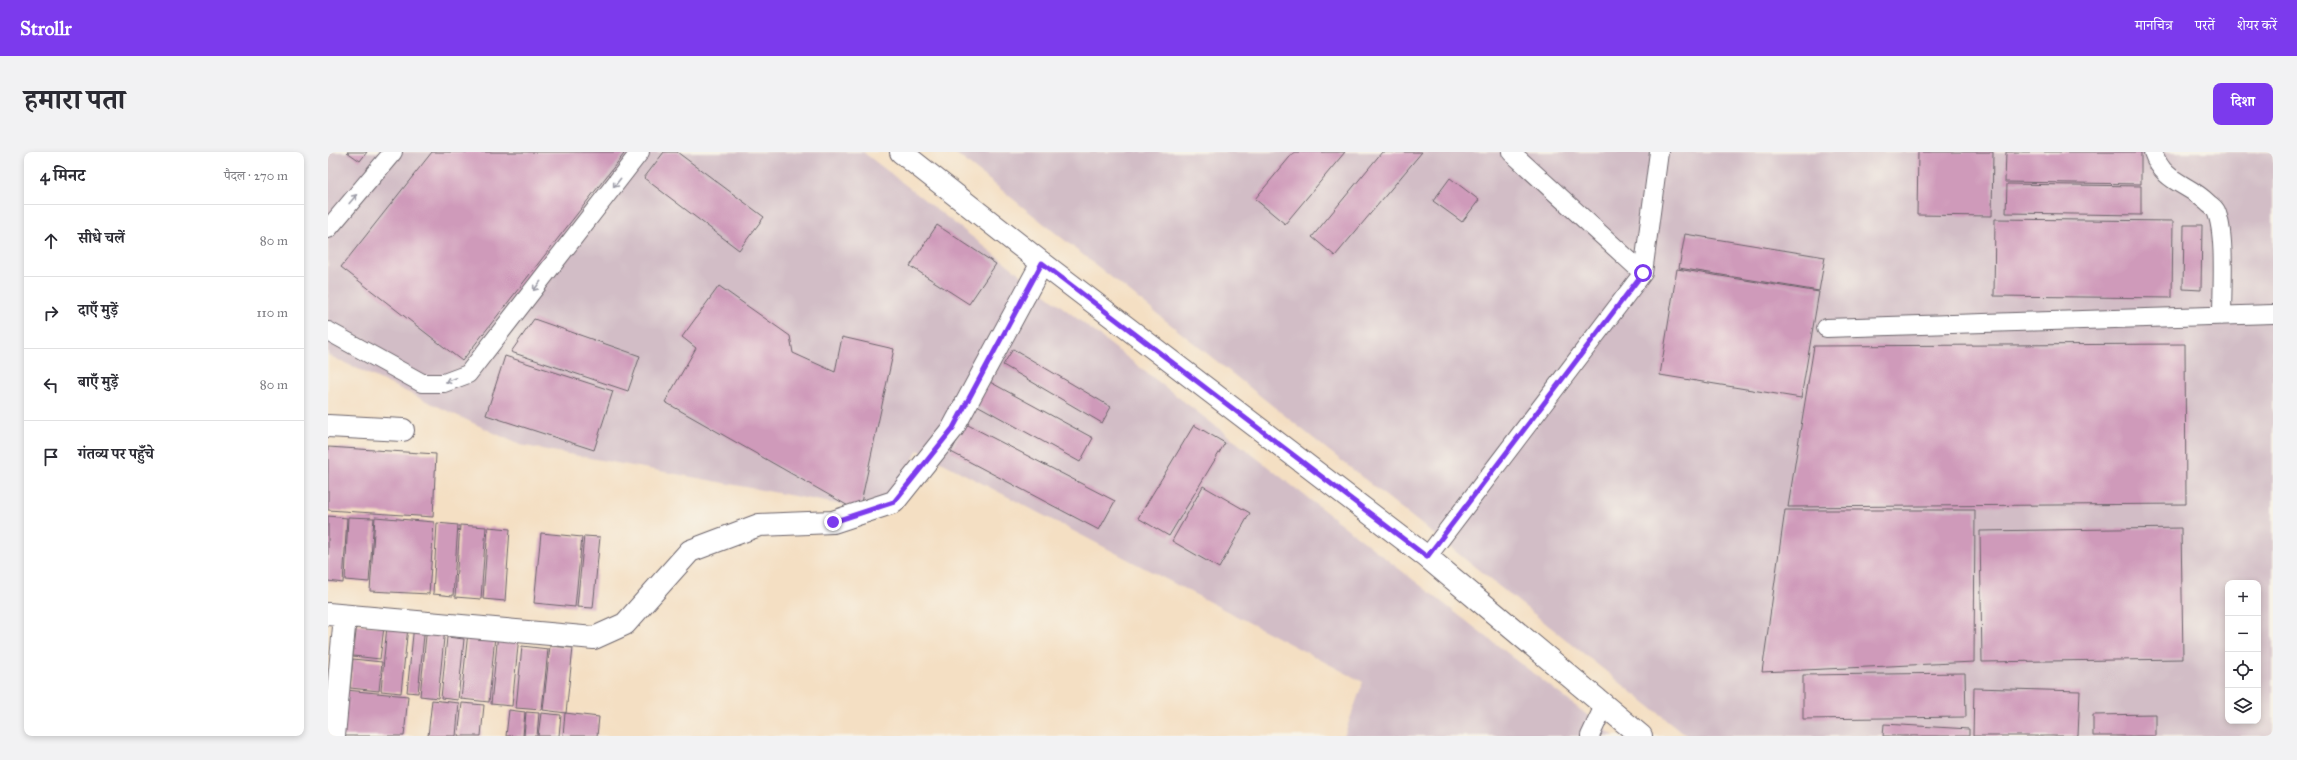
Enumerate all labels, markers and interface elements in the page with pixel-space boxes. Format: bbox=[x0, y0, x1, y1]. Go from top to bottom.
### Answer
text: Strollr bbox=[20, 17, 72, 40]
text: मानचित्र bbox=[2135, 17, 2173, 34]
text: परतें bbox=[2195, 17, 2215, 34]
text: शेयर करें bbox=[2237, 17, 2277, 34]
text: हमारा पता bbox=[24, 82, 125, 117]
button: दिशा bbox=[2213, 83, 2273, 125]
text: 4 मिनट bbox=[40, 165, 85, 186]
text: पैदल · 270 m bbox=[224, 168, 288, 184]
one-way arrow bbox=[612, 177, 621, 188]
one-way arrow bbox=[349, 194, 358, 204]
text: सीधे चलें bbox=[78, 229, 125, 247]
icon: ahead bbox=[40, 230, 62, 252]
text: 80 m bbox=[260, 233, 288, 249]
route start bbox=[1634, 264, 1652, 282]
one-way arrow bbox=[533, 280, 542, 291]
text: दाएँ मुड़ें bbox=[78, 301, 118, 319]
icon: right bbox=[40, 302, 62, 324]
text: 110 m bbox=[256, 305, 288, 321]
text: बाएँ मुड़ें bbox=[78, 373, 118, 391]
icon: left bbox=[40, 374, 62, 396]
text: 80 m bbox=[260, 377, 288, 393]
one-way arrow bbox=[445, 377, 457, 385]
text: गंतव्य पर पहुँचे bbox=[78, 445, 154, 463]
icon: arrive bbox=[40, 446, 62, 468]
route end bbox=[824, 513, 842, 531]
map controls bbox=[2225, 580, 2261, 724]
button: + bbox=[2225, 580, 2261, 616]
button: − bbox=[2225, 616, 2261, 652]
button: locate bbox=[2225, 652, 2261, 688]
button: layers bbox=[2225, 688, 2261, 724]

